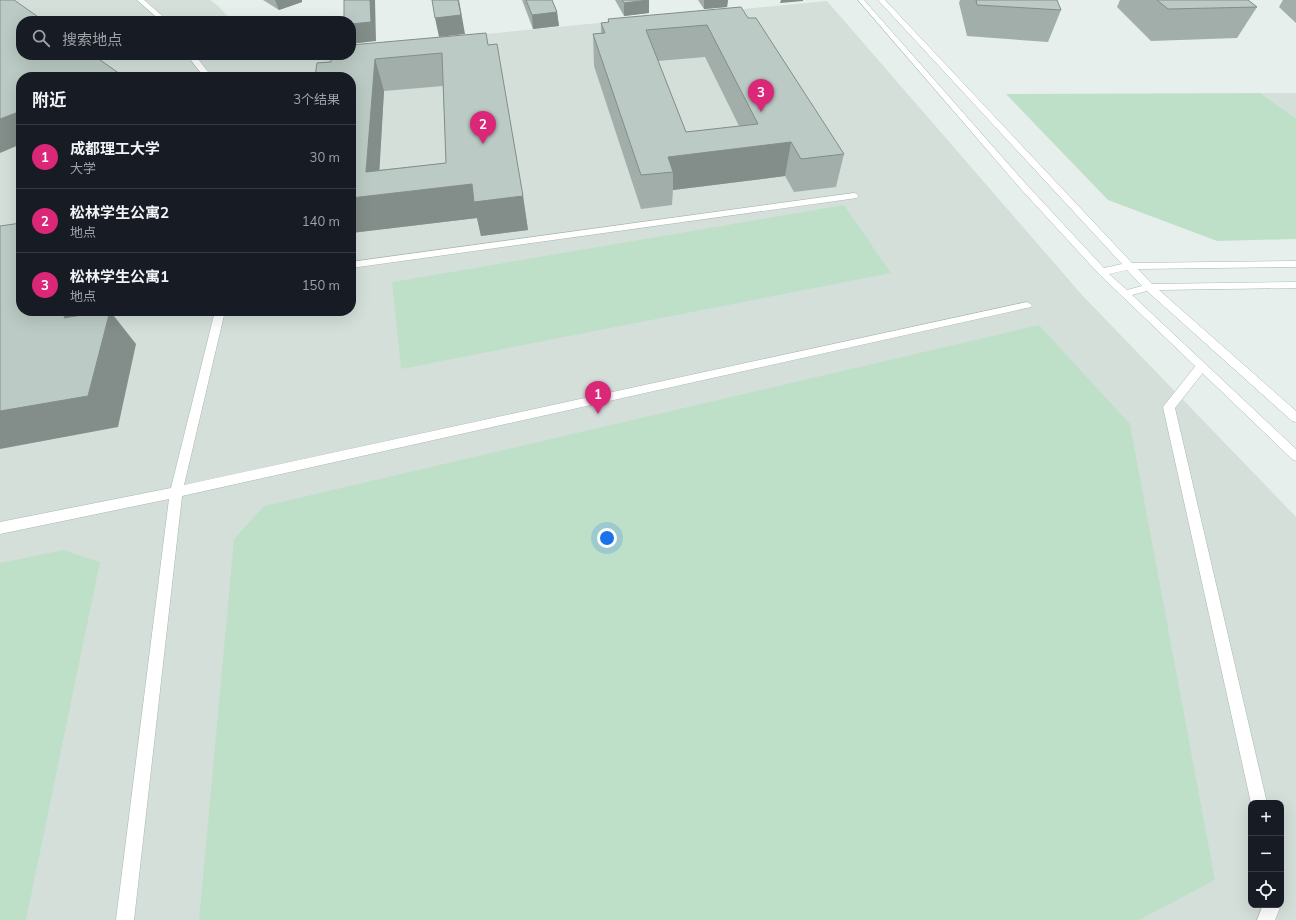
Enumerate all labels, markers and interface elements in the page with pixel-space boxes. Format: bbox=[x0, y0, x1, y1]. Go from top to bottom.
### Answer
search box bbox=[16, 16, 356, 60]
icon: search bbox=[30, 27, 52, 49]
text: 搜索地点 bbox=[62, 30, 122, 49]
pin: 3 bbox=[748, 79, 774, 112]
text: 附近 bbox=[32, 89, 66, 110]
text: 3个结果 bbox=[293, 91, 340, 107]
pin: 2 bbox=[470, 111, 496, 144]
text: 成都理工大学 bbox=[70, 139, 160, 158]
text: 1 bbox=[41, 149, 49, 165]
text: 30 m bbox=[310, 149, 340, 165]
text: 大学 bbox=[70, 160, 96, 176]
text: 松林学生公寓2 bbox=[70, 203, 169, 222]
text: 2 bbox=[41, 213, 49, 229]
text: 140 m bbox=[302, 213, 340, 229]
text: 地点 bbox=[70, 224, 96, 240]
text: 松林学生公寓1 bbox=[70, 267, 169, 286]
text: 3 bbox=[41, 277, 49, 293]
text: 150 m bbox=[302, 277, 340, 293]
text: 地点 bbox=[70, 288, 96, 304]
pin: 1 bbox=[585, 381, 611, 414]
your location bbox=[597, 528, 617, 548]
map controls bbox=[1248, 800, 1284, 908]
button: + bbox=[1248, 800, 1284, 836]
button: − bbox=[1248, 836, 1284, 872]
button: locate bbox=[1248, 872, 1284, 908]

